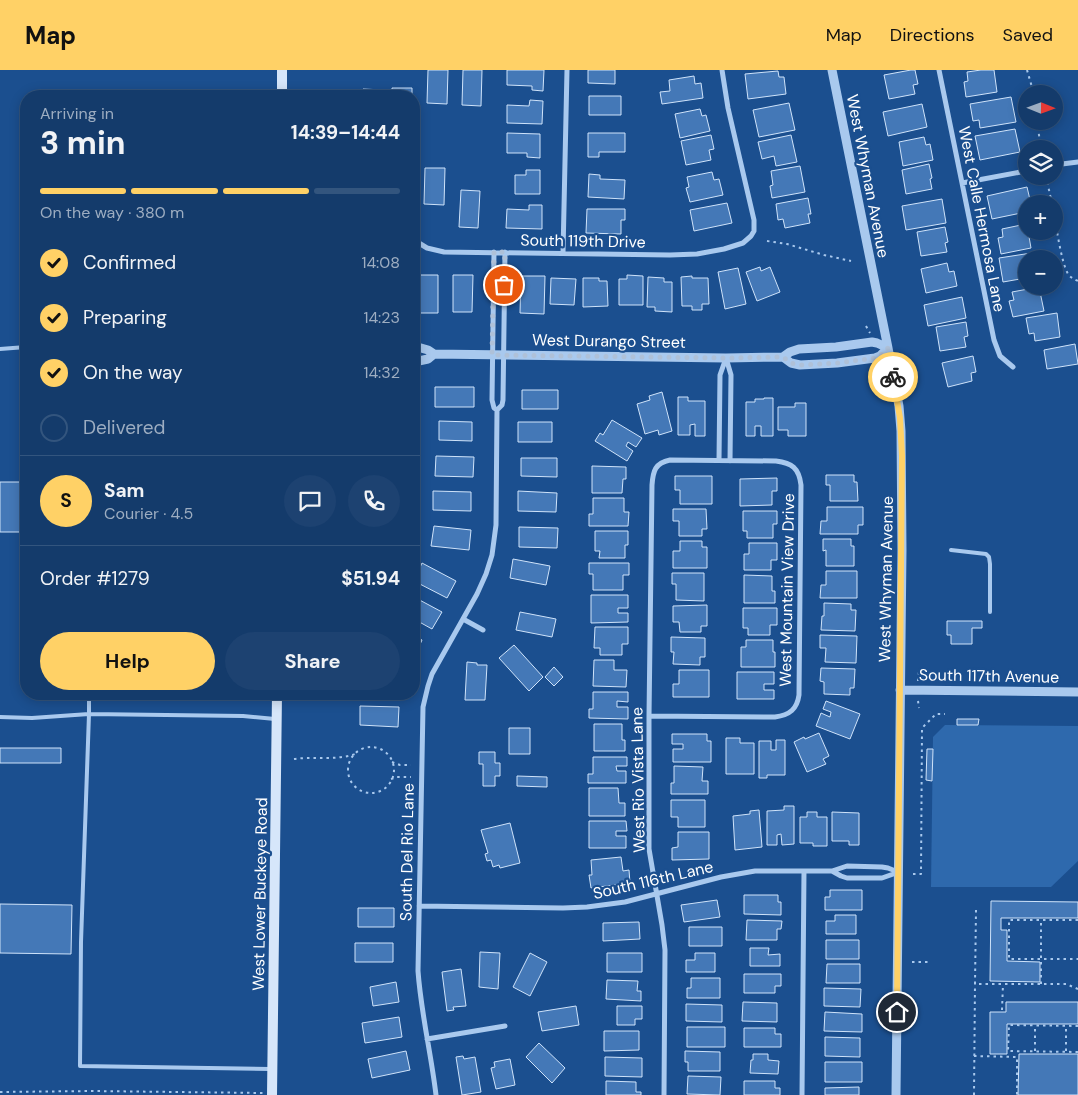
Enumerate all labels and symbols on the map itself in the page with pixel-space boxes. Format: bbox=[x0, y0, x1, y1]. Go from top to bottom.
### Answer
north arrow bbox=[1018, 85, 1062, 130]
street label: West Whyman Avenue bbox=[842, 92, 894, 260]
street label: West Calle Hermosa Lane bbox=[954, 124, 1010, 314]
street label: South 119th Drive bbox=[520, 229, 646, 253]
pin bbox=[483, 264, 525, 306]
street label: West Durango Street bbox=[532, 329, 686, 353]
courier bbox=[868, 352, 918, 402]
street label: West Mountain View Drive bbox=[775, 493, 799, 687]
street label: West Whyman Avenue bbox=[874, 496, 898, 662]
street label: South 117th Avenue bbox=[919, 664, 1059, 688]
street label: West Rio Vista Lane bbox=[626, 707, 650, 853]
street label: South Del Rio Lane bbox=[395, 783, 419, 921]
street label: West Lower Buckeye Road bbox=[248, 797, 272, 991]
street label: South 116th Lane bbox=[591, 856, 715, 904]
pin bbox=[876, 991, 918, 1033]

